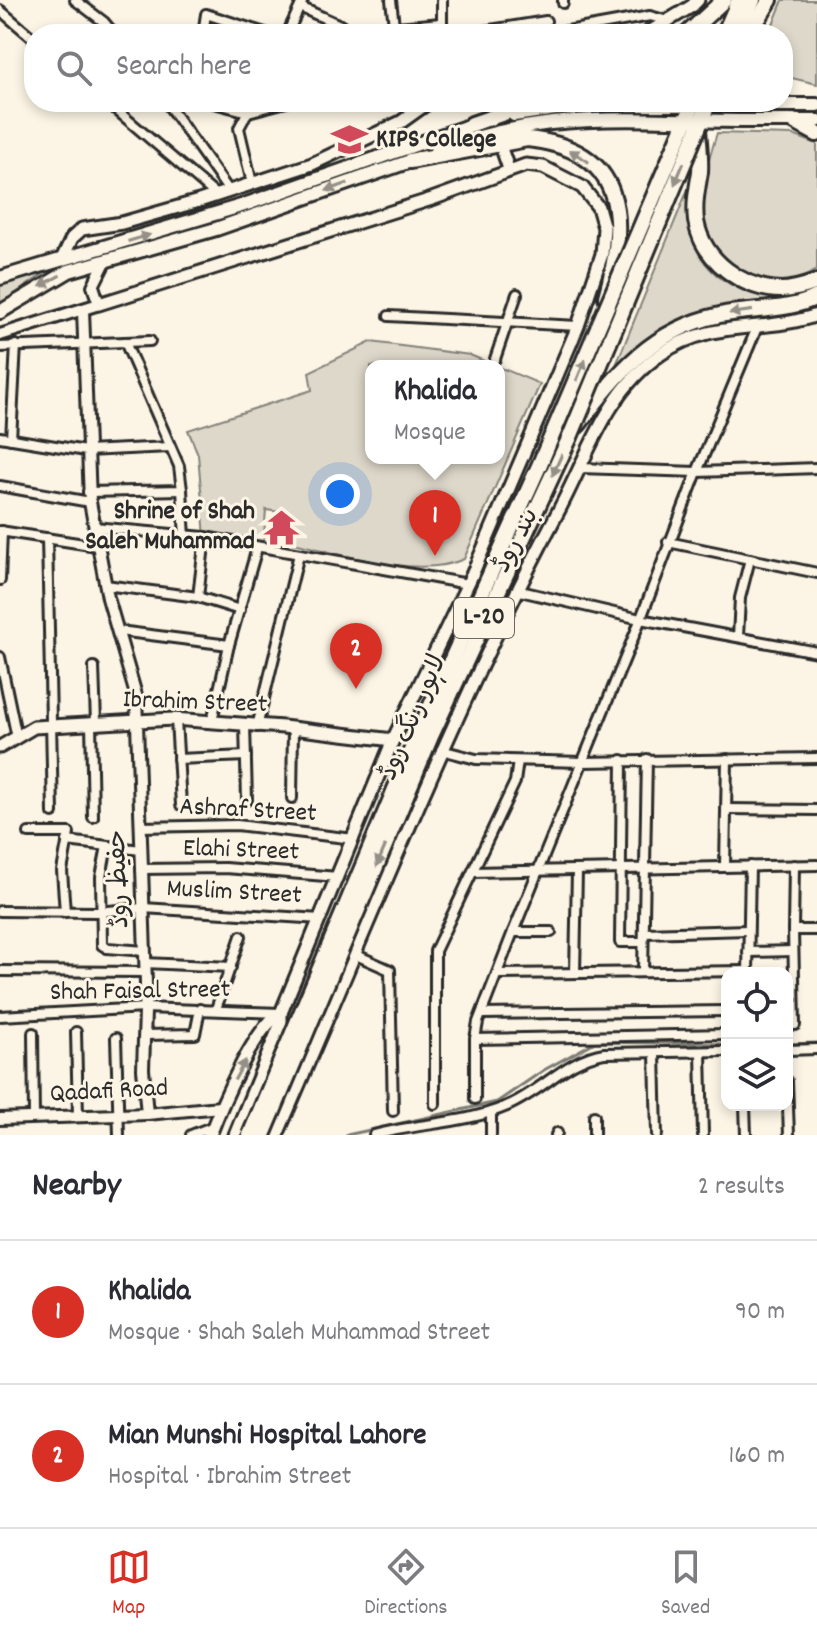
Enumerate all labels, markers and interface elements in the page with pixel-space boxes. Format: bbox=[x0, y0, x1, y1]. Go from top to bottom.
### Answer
search box bbox=[24, 24, 793, 112]
icon: search bbox=[52, 46, 96, 90]
text: Search here bbox=[116, 47, 252, 90]
school or university icon: KIPS College bbox=[331, 121, 369, 159]
place label: KIPS College bbox=[376, 122, 496, 159]
one-way arrow bbox=[567, 149, 590, 164]
one-way arrow bbox=[672, 162, 685, 186]
one-way arrow bbox=[324, 181, 348, 194]
one-way arrow bbox=[127, 231, 151, 244]
one-way arrow bbox=[39, 274, 61, 288]
one-way arrow bbox=[728, 306, 753, 319]
one-way arrow bbox=[575, 358, 588, 382]
popup bbox=[365, 360, 505, 464]
text: Khalida bbox=[394, 372, 476, 415]
text: Mosque bbox=[394, 415, 466, 452]
one-way arrow bbox=[550, 453, 563, 477]
your location bbox=[320, 474, 360, 514]
pin: 1 bbox=[409, 490, 461, 556]
place label: Shrine of Shah Saleh Muhammad bbox=[85, 494, 255, 561]
street label: بند روڈ bbox=[484, 502, 550, 580]
temple icon: Shrine of Shah Saleh Muhammad bbox=[262, 508, 300, 546]
road number: L-20 bbox=[454, 598, 514, 638]
pin: 2 bbox=[330, 623, 382, 689]
street label: لاہور رنگ روڈ bbox=[371, 649, 457, 787]
street label: Ibrahim Street bbox=[122, 682, 268, 724]
street label: Ashraf Street bbox=[179, 789, 318, 833]
street label: حفیظ روڈ bbox=[100, 829, 140, 929]
street label: Elahi Street bbox=[182, 830, 300, 872]
one-way arrow bbox=[375, 844, 388, 867]
street label: Muslim Street bbox=[165, 871, 303, 915]
map controls bbox=[721, 967, 793, 1111]
button: locate bbox=[721, 967, 793, 1039]
street label: Shah Faisal Street bbox=[49, 972, 231, 1012]
button: layers bbox=[721, 1039, 793, 1111]
one-way arrow bbox=[233, 1059, 247, 1082]
street label: Qadafi Road bbox=[49, 1070, 169, 1114]
text: Nearby bbox=[32, 1163, 121, 1212]
text: 2 results bbox=[698, 1169, 785, 1206]
text: Khalida bbox=[108, 1272, 190, 1315]
text: 1 bbox=[55, 1294, 61, 1331]
text: 90 m bbox=[735, 1294, 785, 1331]
text: Mosque · Shah Saleh Muhammad Street bbox=[108, 1315, 490, 1352]
text: Mian Munshi Hospital Lahore bbox=[108, 1416, 427, 1459]
text: 2 bbox=[52, 1438, 64, 1475]
text: 160 m bbox=[729, 1438, 785, 1475]
text: Hospital · Ibrahim Street bbox=[108, 1459, 351, 1496]
tab: Map bbox=[107, 1545, 151, 1624]
tab: Directions bbox=[364, 1545, 448, 1624]
tab: Saved bbox=[661, 1545, 710, 1624]

